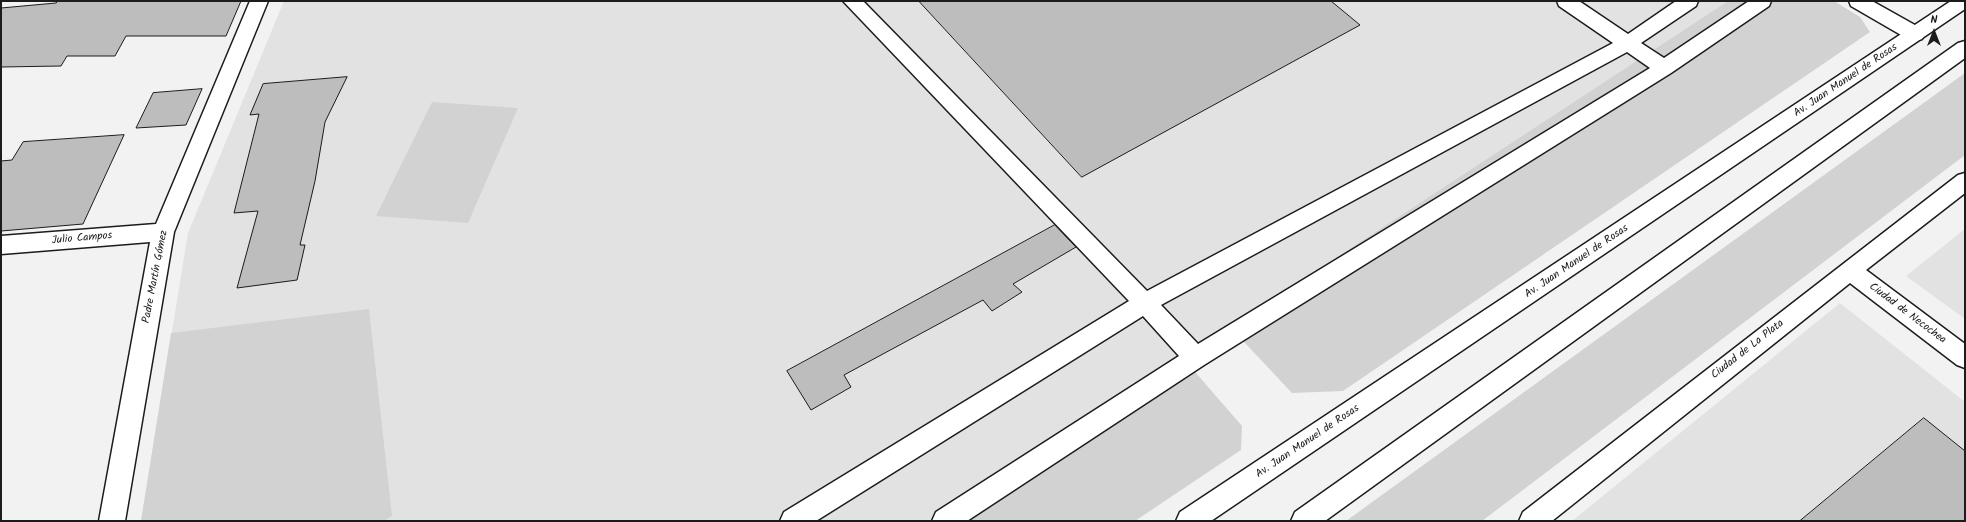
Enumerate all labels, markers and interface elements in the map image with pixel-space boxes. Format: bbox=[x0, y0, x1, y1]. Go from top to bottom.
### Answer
text: N bbox=[1931, 11, 1937, 29]
north arrow bbox=[1914, 12, 1954, 52]
street label: Av. Juan Manuel de Rosas bbox=[1792, 41, 1900, 121]
street label: Av. Juan Manuel de Rosas bbox=[1523, 222, 1631, 302]
street label: Padre Martín Gómez bbox=[141, 229, 171, 325]
street label: Julio Campos bbox=[51, 230, 113, 248]
street label: Ciudad de Necochea bbox=[1866, 281, 1948, 347]
street label: Ciudad de La Plata bbox=[1709, 317, 1787, 383]
street label: Av. Juan Manuel de Rosas bbox=[1254, 402, 1362, 482]

